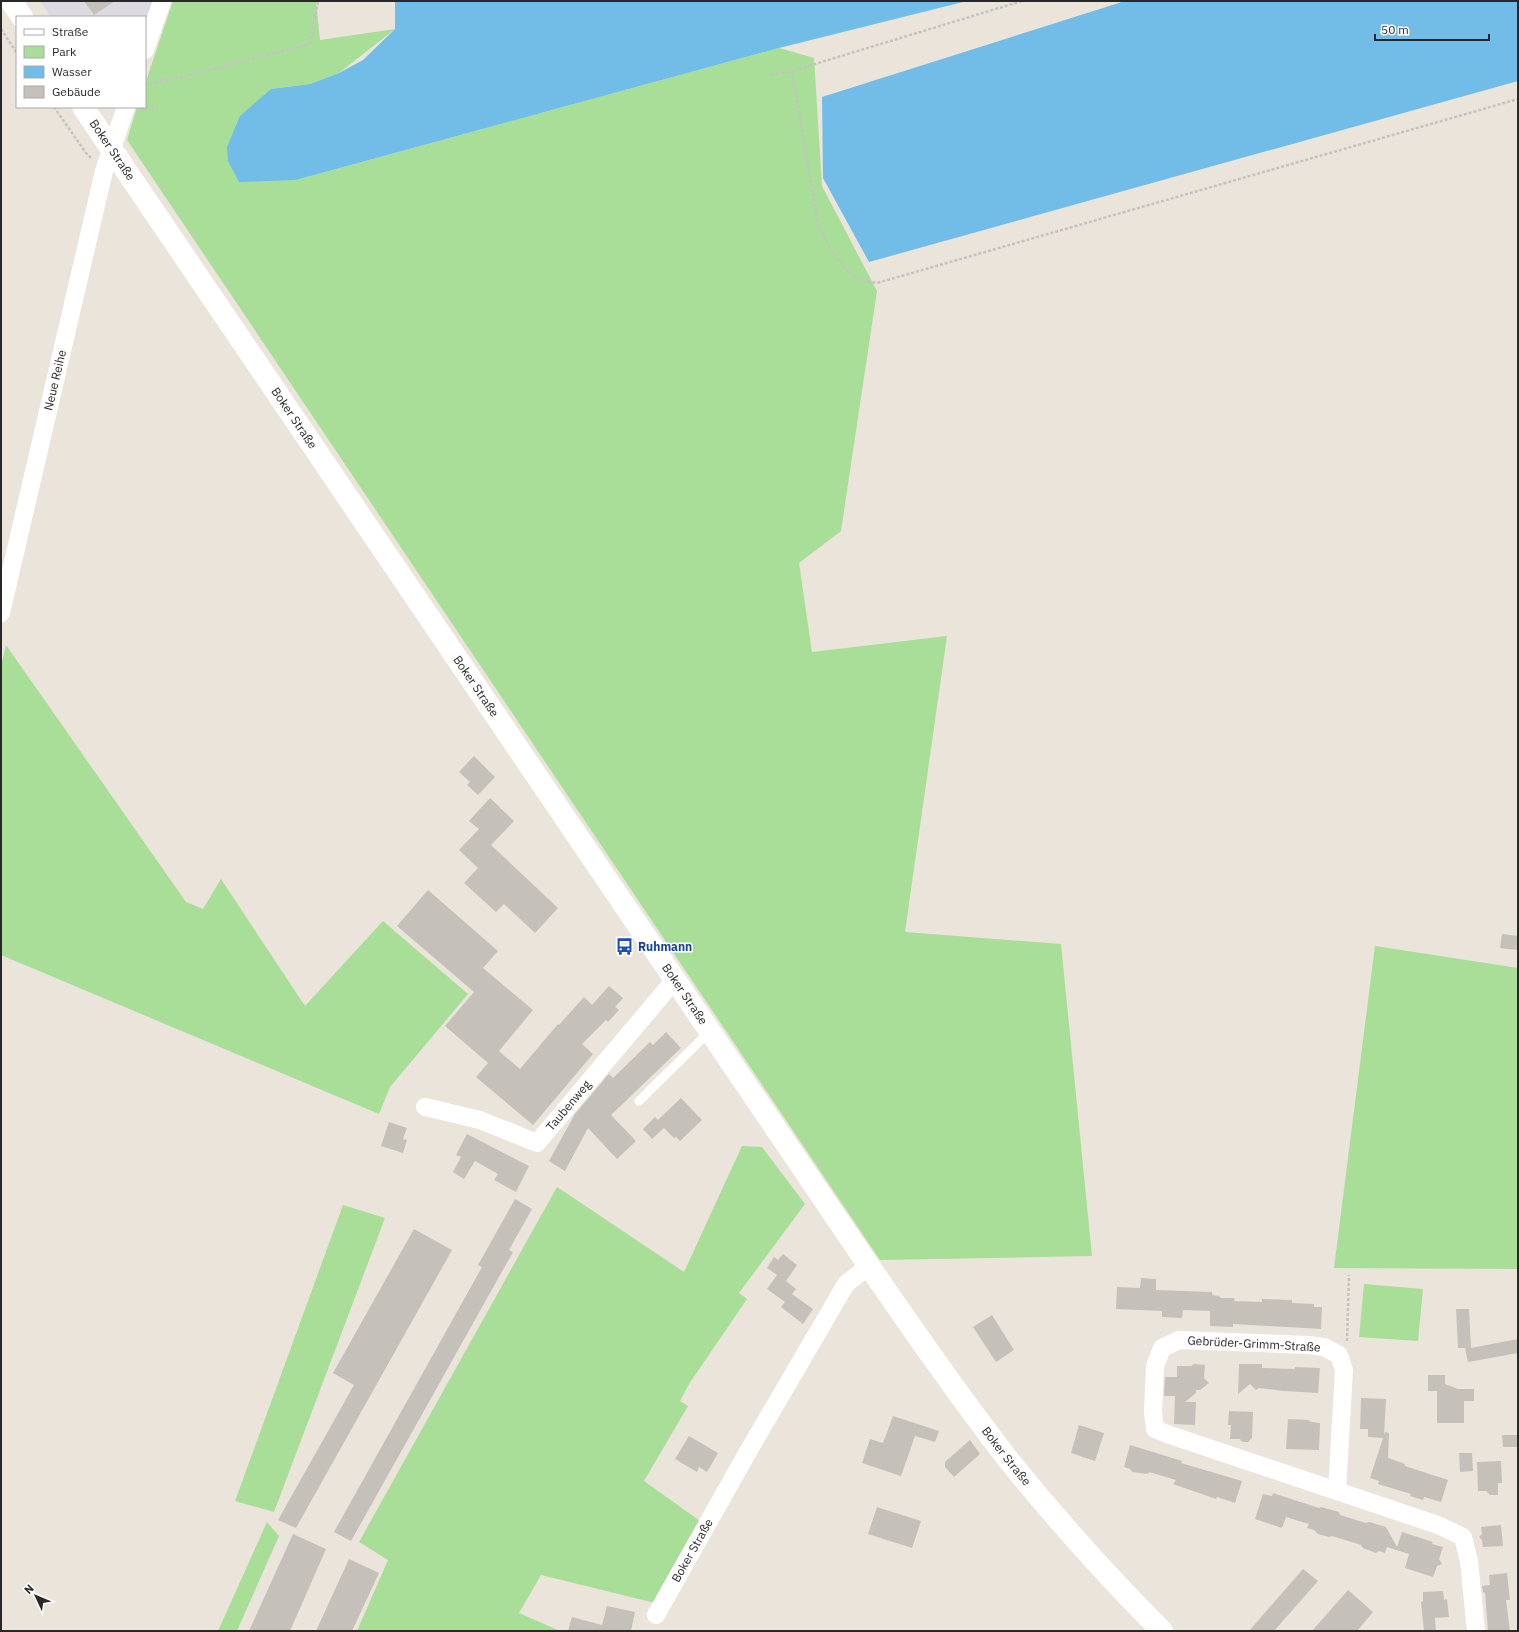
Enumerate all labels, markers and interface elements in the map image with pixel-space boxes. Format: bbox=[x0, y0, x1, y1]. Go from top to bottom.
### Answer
legend bbox=[16, 16, 146, 108]
scale bar bbox=[1375, 16, 1489, 42]
text: 50 m bbox=[1381, 22, 1409, 37]
text: Straße bbox=[52, 24, 89, 39]
text: Park bbox=[52, 44, 77, 59]
text: Wasser bbox=[52, 64, 92, 79]
text: Gebäude bbox=[52, 84, 101, 99]
street label: Boker Straße bbox=[87, 116, 139, 184]
street label: Neue Reihe bbox=[40, 348, 69, 412]
street label: Boker Straße bbox=[268, 384, 321, 452]
street label: Boker Straße bbox=[450, 653, 503, 720]
bus stop icon: Ruhmann bbox=[615, 937, 635, 957]
place label: Ruhmann bbox=[638, 939, 692, 954]
street label: Boker Straße bbox=[659, 960, 711, 1028]
street label: Taubenweg bbox=[543, 1076, 594, 1134]
street label: Gebrüder-Grimm-Straße bbox=[1187, 1333, 1321, 1354]
street label: Boker Straße bbox=[979, 1424, 1035, 1489]
street label: Boker Straße bbox=[668, 1515, 716, 1585]
north arrow bbox=[16, 1576, 56, 1616]
text: N bbox=[21, 1581, 37, 1597]

